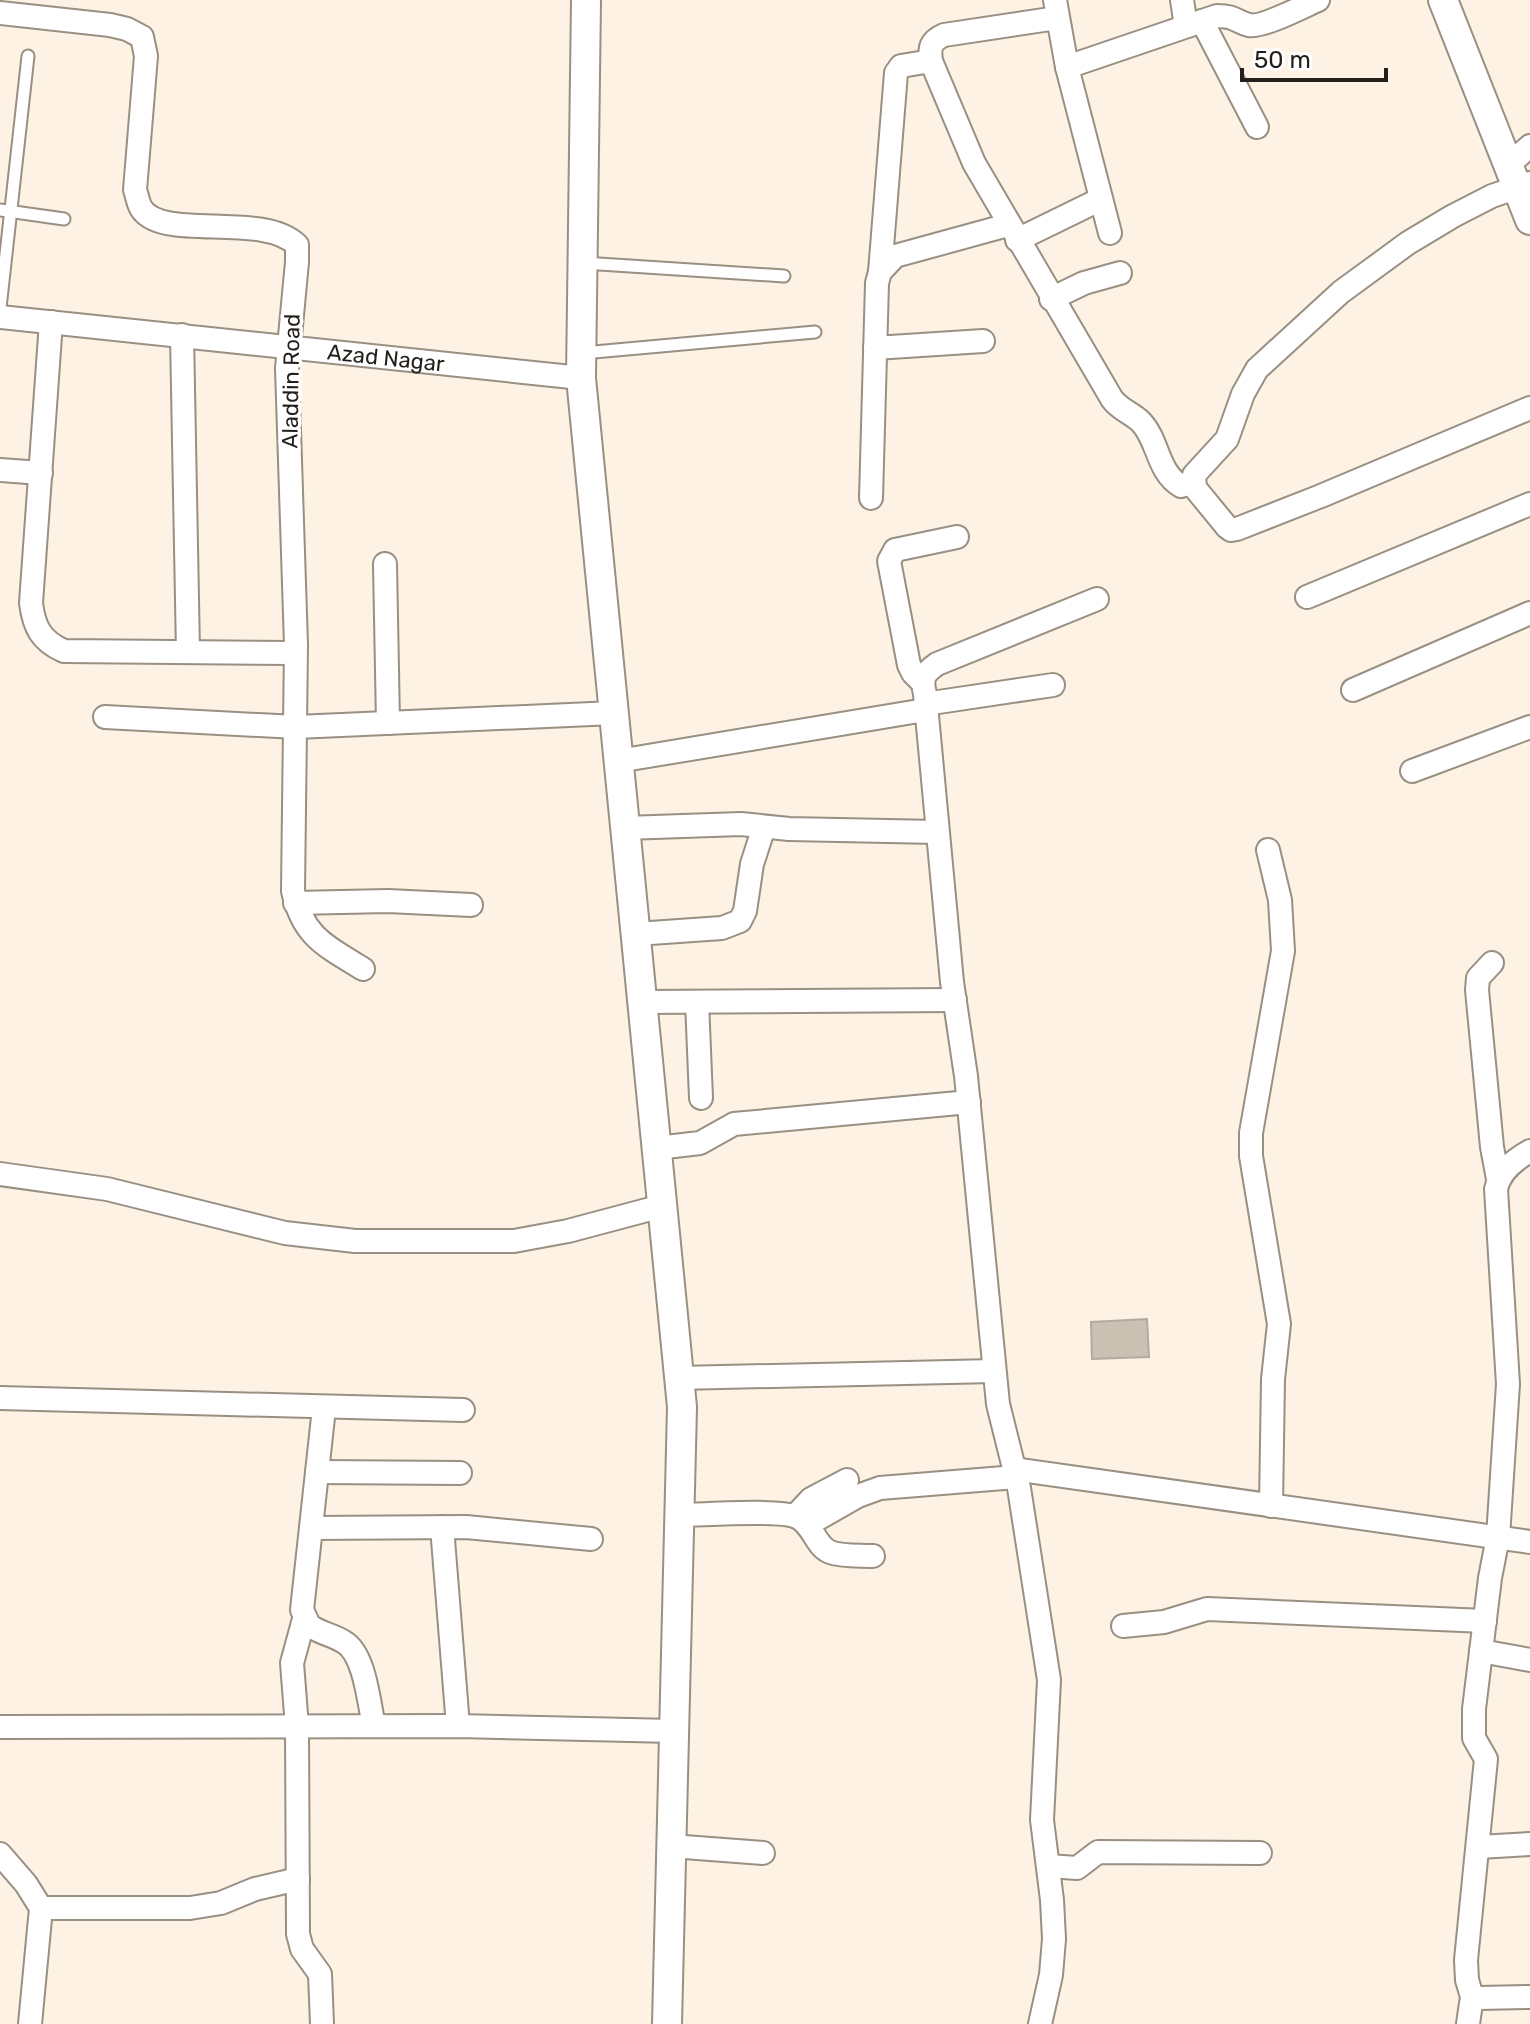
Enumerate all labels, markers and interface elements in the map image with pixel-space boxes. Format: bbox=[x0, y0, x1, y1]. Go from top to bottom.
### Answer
scale bar bbox=[1242, 32, 1386, 82]
text: 50 m bbox=[1254, 46, 1311, 74]
street label: Aladdin Road bbox=[276, 313, 306, 449]
street label: Azad Nagar bbox=[326, 338, 446, 377]

